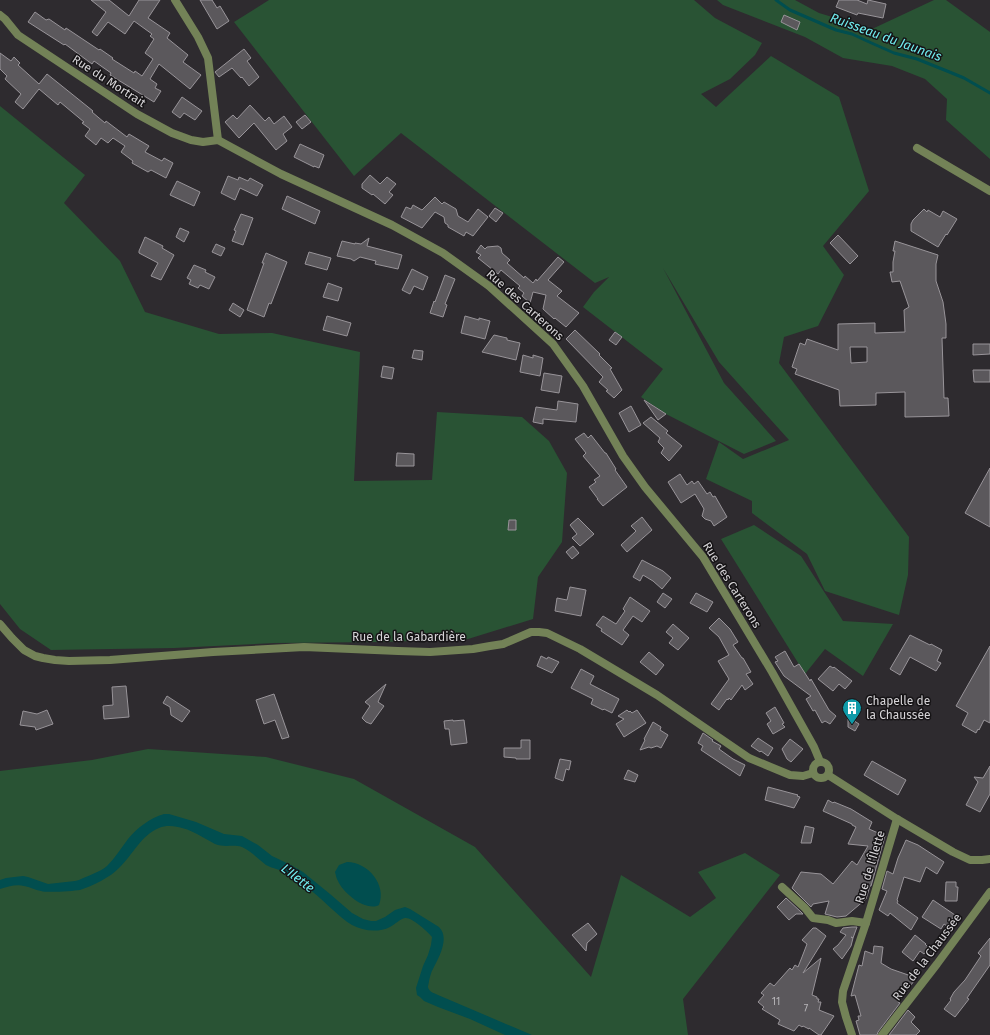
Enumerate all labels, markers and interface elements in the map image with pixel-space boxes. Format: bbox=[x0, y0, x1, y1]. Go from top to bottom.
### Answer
water label: Ruisseau du Jaunais bbox=[828, 10, 944, 64]
street label: Rue du Mortrait bbox=[70, 52, 149, 110]
street label: Rue des Carterons bbox=[484, 267, 567, 344]
street label: Rue des Carterons bbox=[700, 539, 764, 631]
street label: Rue de la Gabardière bbox=[352, 630, 466, 644]
place label: Chapelle de la Chaussée bbox=[866, 694, 930, 722]
building icon: Chapelle de la Chaussée bbox=[841, 697, 863, 725]
street label: Rue de l'Îlette bbox=[851, 829, 888, 905]
water label: L'Ilette bbox=[279, 860, 318, 896]
street label: Rue de la Chaussée bbox=[890, 911, 964, 1003]
house number: 11 bbox=[772, 996, 780, 1008]
house number: 7 bbox=[804, 1003, 809, 1015]

